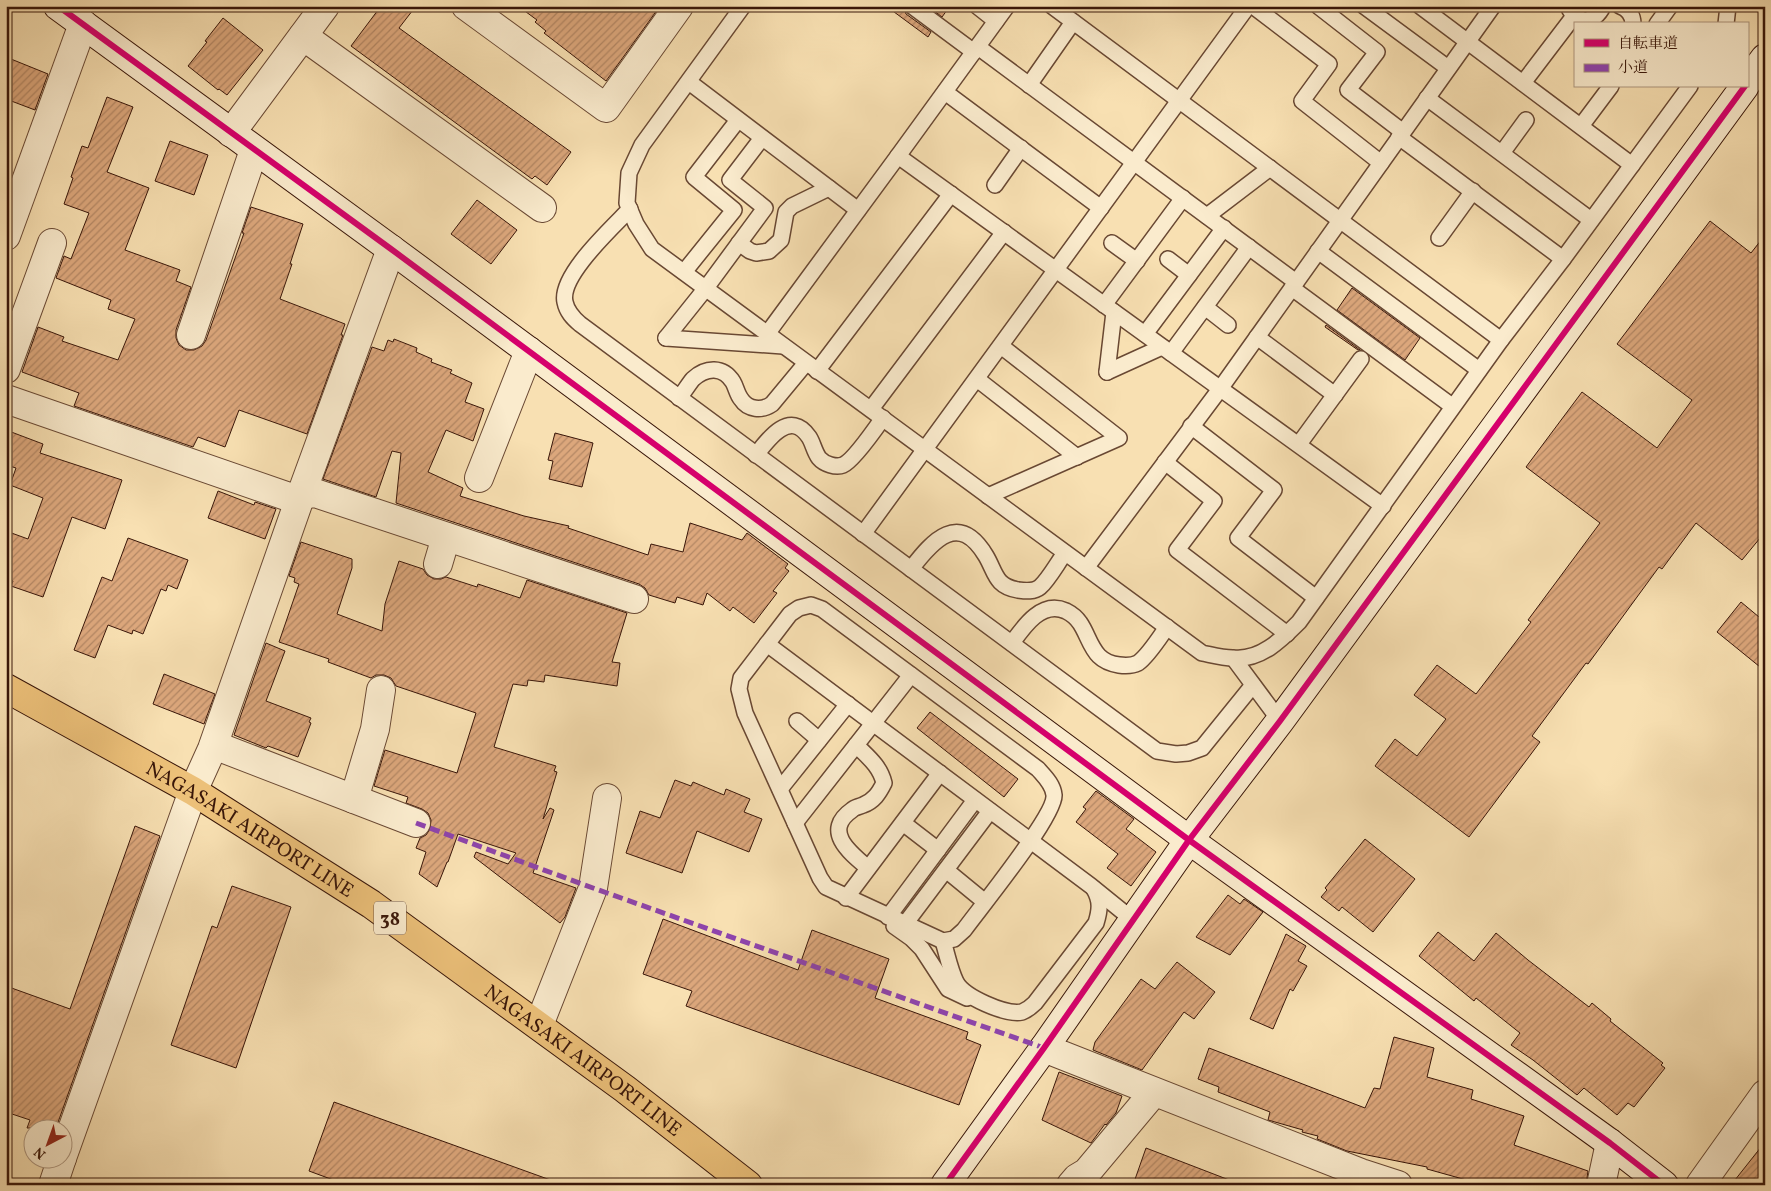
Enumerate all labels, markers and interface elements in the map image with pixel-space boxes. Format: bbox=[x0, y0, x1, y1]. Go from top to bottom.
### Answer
legend bbox=[1574, 22, 1748, 88]
text: 自転車道 bbox=[1618, 34, 1678, 55]
text: 小道 bbox=[1618, 58, 1648, 79]
street label: NAGASAKI AIRPORT LINE bbox=[140, 756, 358, 905]
road number: 38 bbox=[374, 901, 406, 934]
street label: NAGASAKI AIRPORT LINE bbox=[478, 979, 687, 1144]
north arrow bbox=[22, 1118, 72, 1168]
text: N bbox=[30, 1142, 51, 1163]

